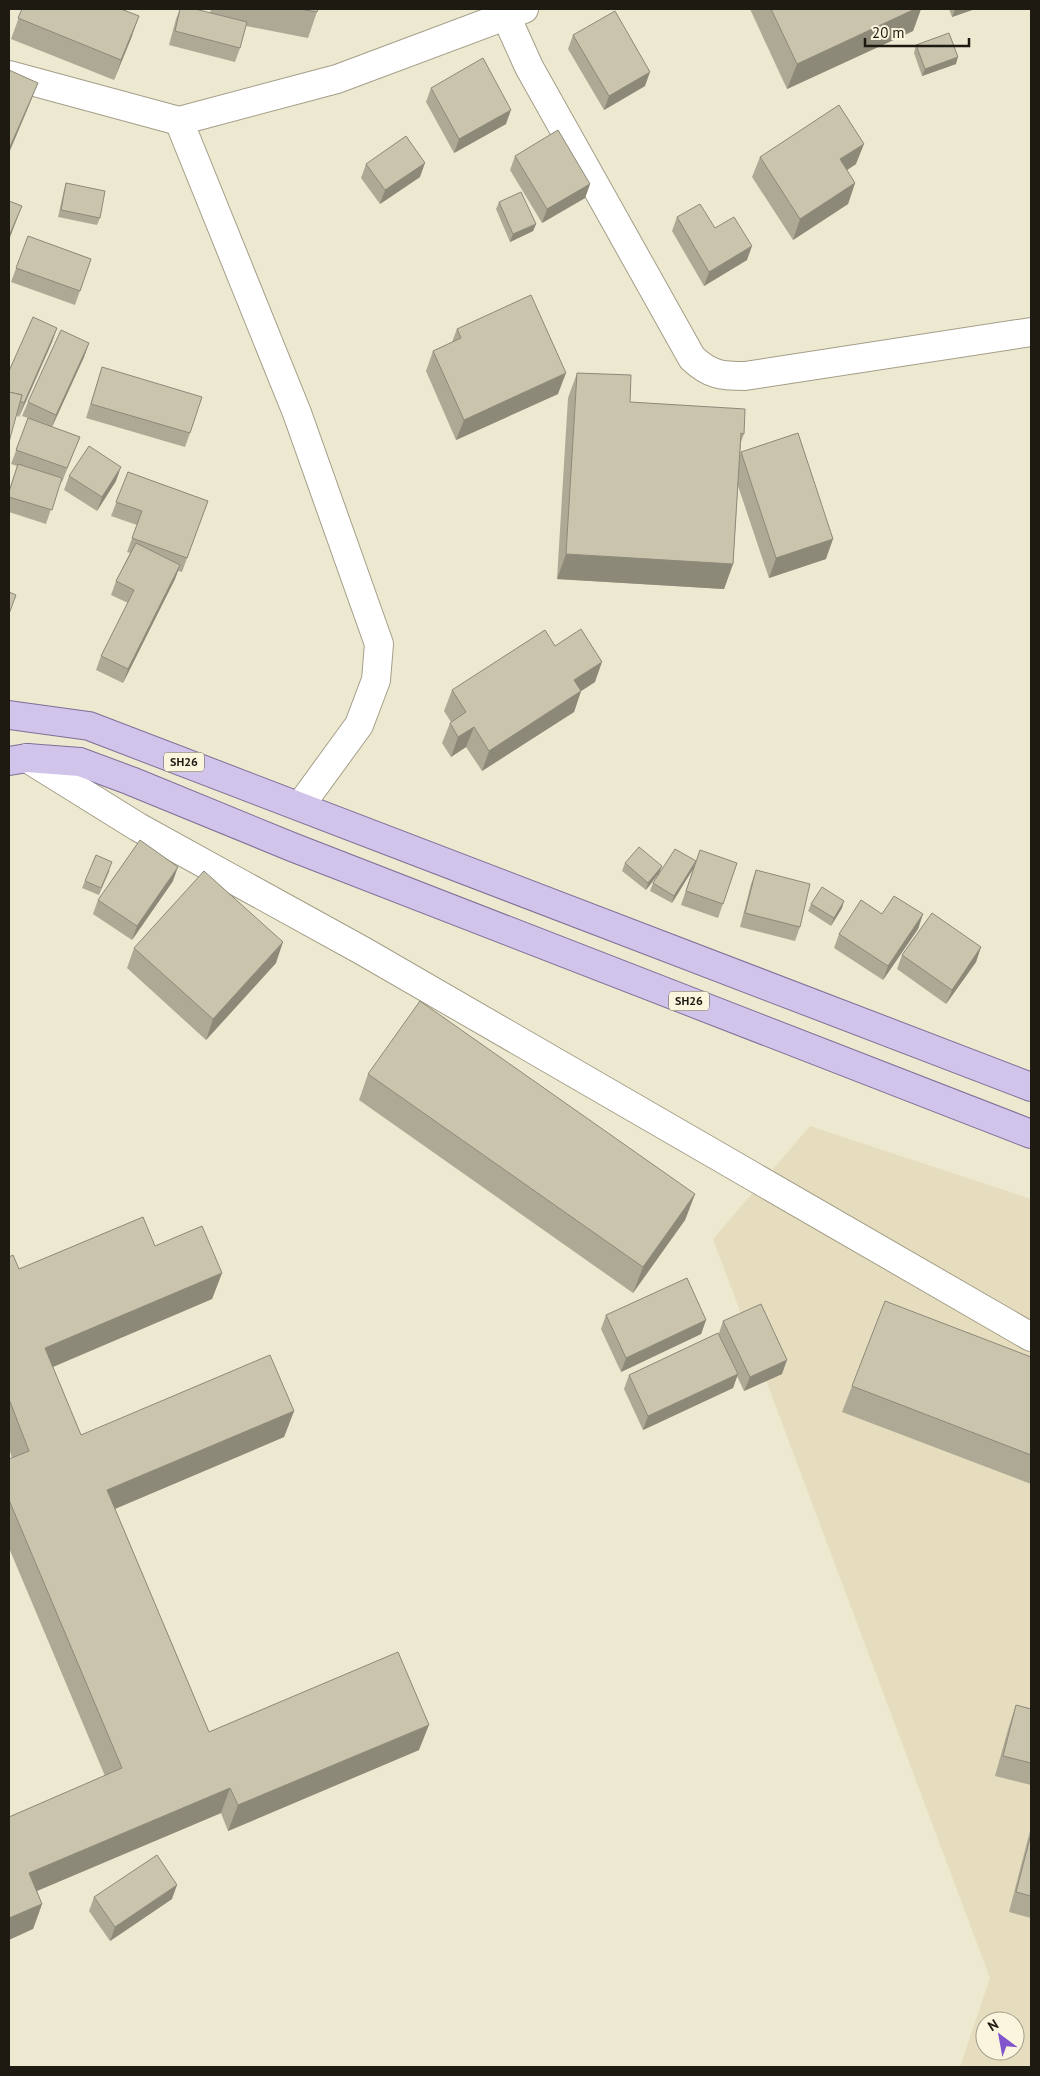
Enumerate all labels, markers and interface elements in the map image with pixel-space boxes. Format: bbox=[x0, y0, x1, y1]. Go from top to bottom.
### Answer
scale bar bbox=[865, 15, 969, 47]
text: 20 m bbox=[872, 23, 905, 42]
road number: SH26 bbox=[164, 752, 204, 772]
road number: SH26 bbox=[669, 991, 709, 1010]
north arrow bbox=[975, 2011, 1025, 2061]
text: N bbox=[984, 2015, 1002, 2035]

